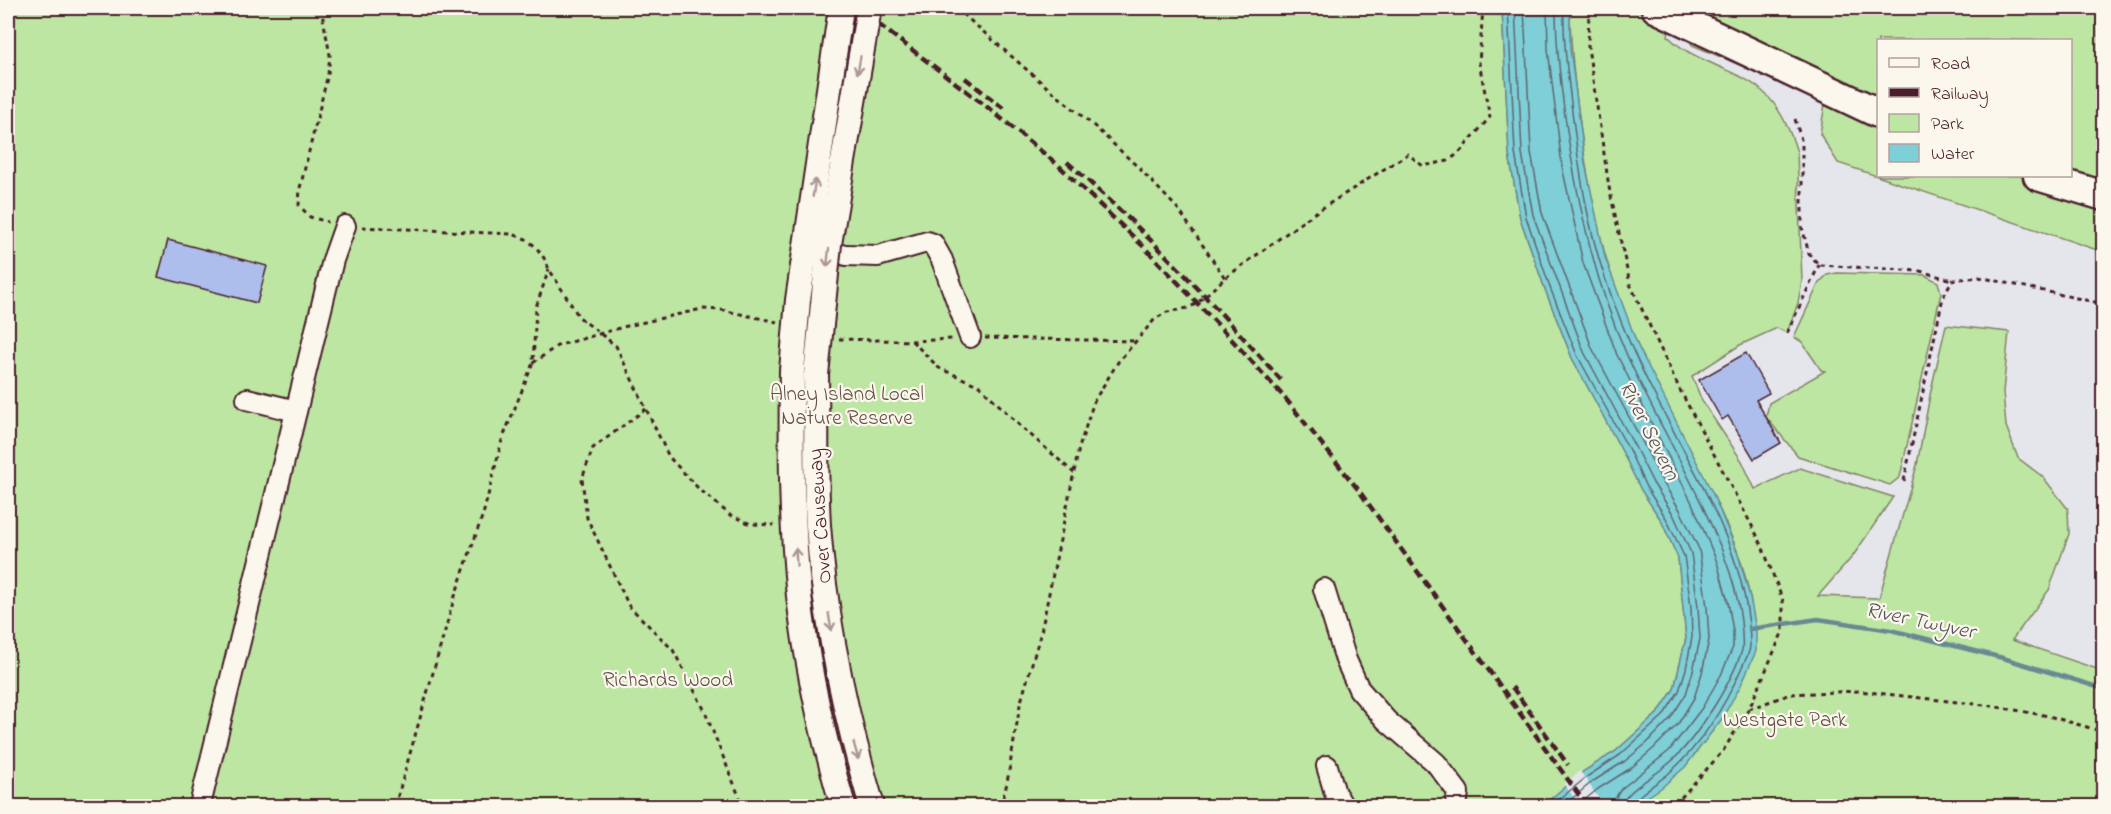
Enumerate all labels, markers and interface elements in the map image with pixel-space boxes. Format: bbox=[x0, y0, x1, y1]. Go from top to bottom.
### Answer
legend bbox=[1877, 39, 2072, 177]
text: Road bbox=[1931, 52, 1970, 78]
one-way arrow bbox=[853, 55, 864, 74]
text: Railway bbox=[1931, 82, 1988, 108]
text: Park bbox=[1931, 112, 1964, 138]
text: Water bbox=[1931, 142, 1975, 168]
one-way arrow bbox=[809, 179, 820, 198]
one-way arrow bbox=[822, 247, 833, 267]
water label: River Severn bbox=[1609, 376, 1687, 487]
park label: Alney Island Local Nature Reserve bbox=[770, 380, 924, 434]
street label: Over Causeway bbox=[801, 447, 843, 585]
one-way arrow bbox=[790, 548, 801, 568]
water label: River Twyver bbox=[1862, 595, 1981, 650]
one-way arrow bbox=[824, 611, 835, 631]
park label: Richards Wood bbox=[603, 666, 733, 696]
park label: Westgate Park bbox=[1723, 706, 1848, 738]
one-way arrow bbox=[851, 741, 862, 760]

